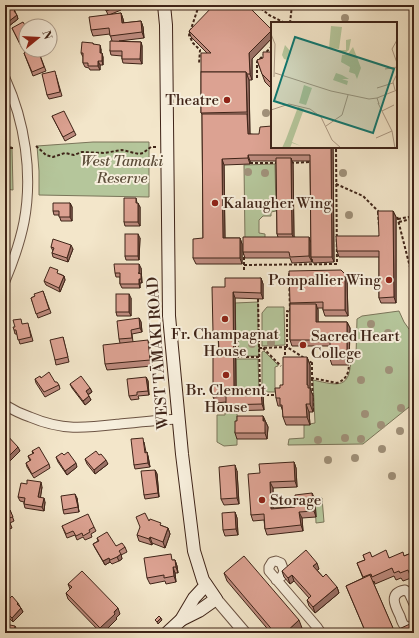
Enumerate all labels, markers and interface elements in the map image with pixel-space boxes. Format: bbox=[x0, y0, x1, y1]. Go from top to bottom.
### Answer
north arrow bbox=[18, 18, 58, 58]
inset map bbox=[271, 22, 397, 148]
text: N bbox=[39, 29, 55, 42]
place label: Theatre bbox=[165, 91, 219, 110]
marker: Theatre bbox=[222, 95, 232, 105]
park label: West Tamaki Reserve bbox=[81, 152, 163, 188]
place label: Kalaugher Wing bbox=[223, 194, 332, 213]
marker: Kalaugher Wing bbox=[210, 198, 220, 208]
place label: Pompallier Wing bbox=[268, 271, 381, 290]
marker: Pompallier Wing bbox=[384, 275, 394, 285]
street label: WEST TĀMAKI ROAD bbox=[143, 276, 173, 431]
marker: Fr. Champagnat House bbox=[220, 314, 230, 324]
place label: Fr. Champagnat House bbox=[171, 325, 280, 361]
place label: Sacred Heart College bbox=[311, 327, 400, 363]
marker: Sacred Heart College bbox=[298, 340, 308, 350]
marker: Br. Clement House bbox=[221, 370, 231, 380]
place label: Br. Clement House bbox=[185, 381, 267, 417]
place label: Storage bbox=[270, 491, 321, 510]
marker: Storage bbox=[257, 495, 267, 505]

